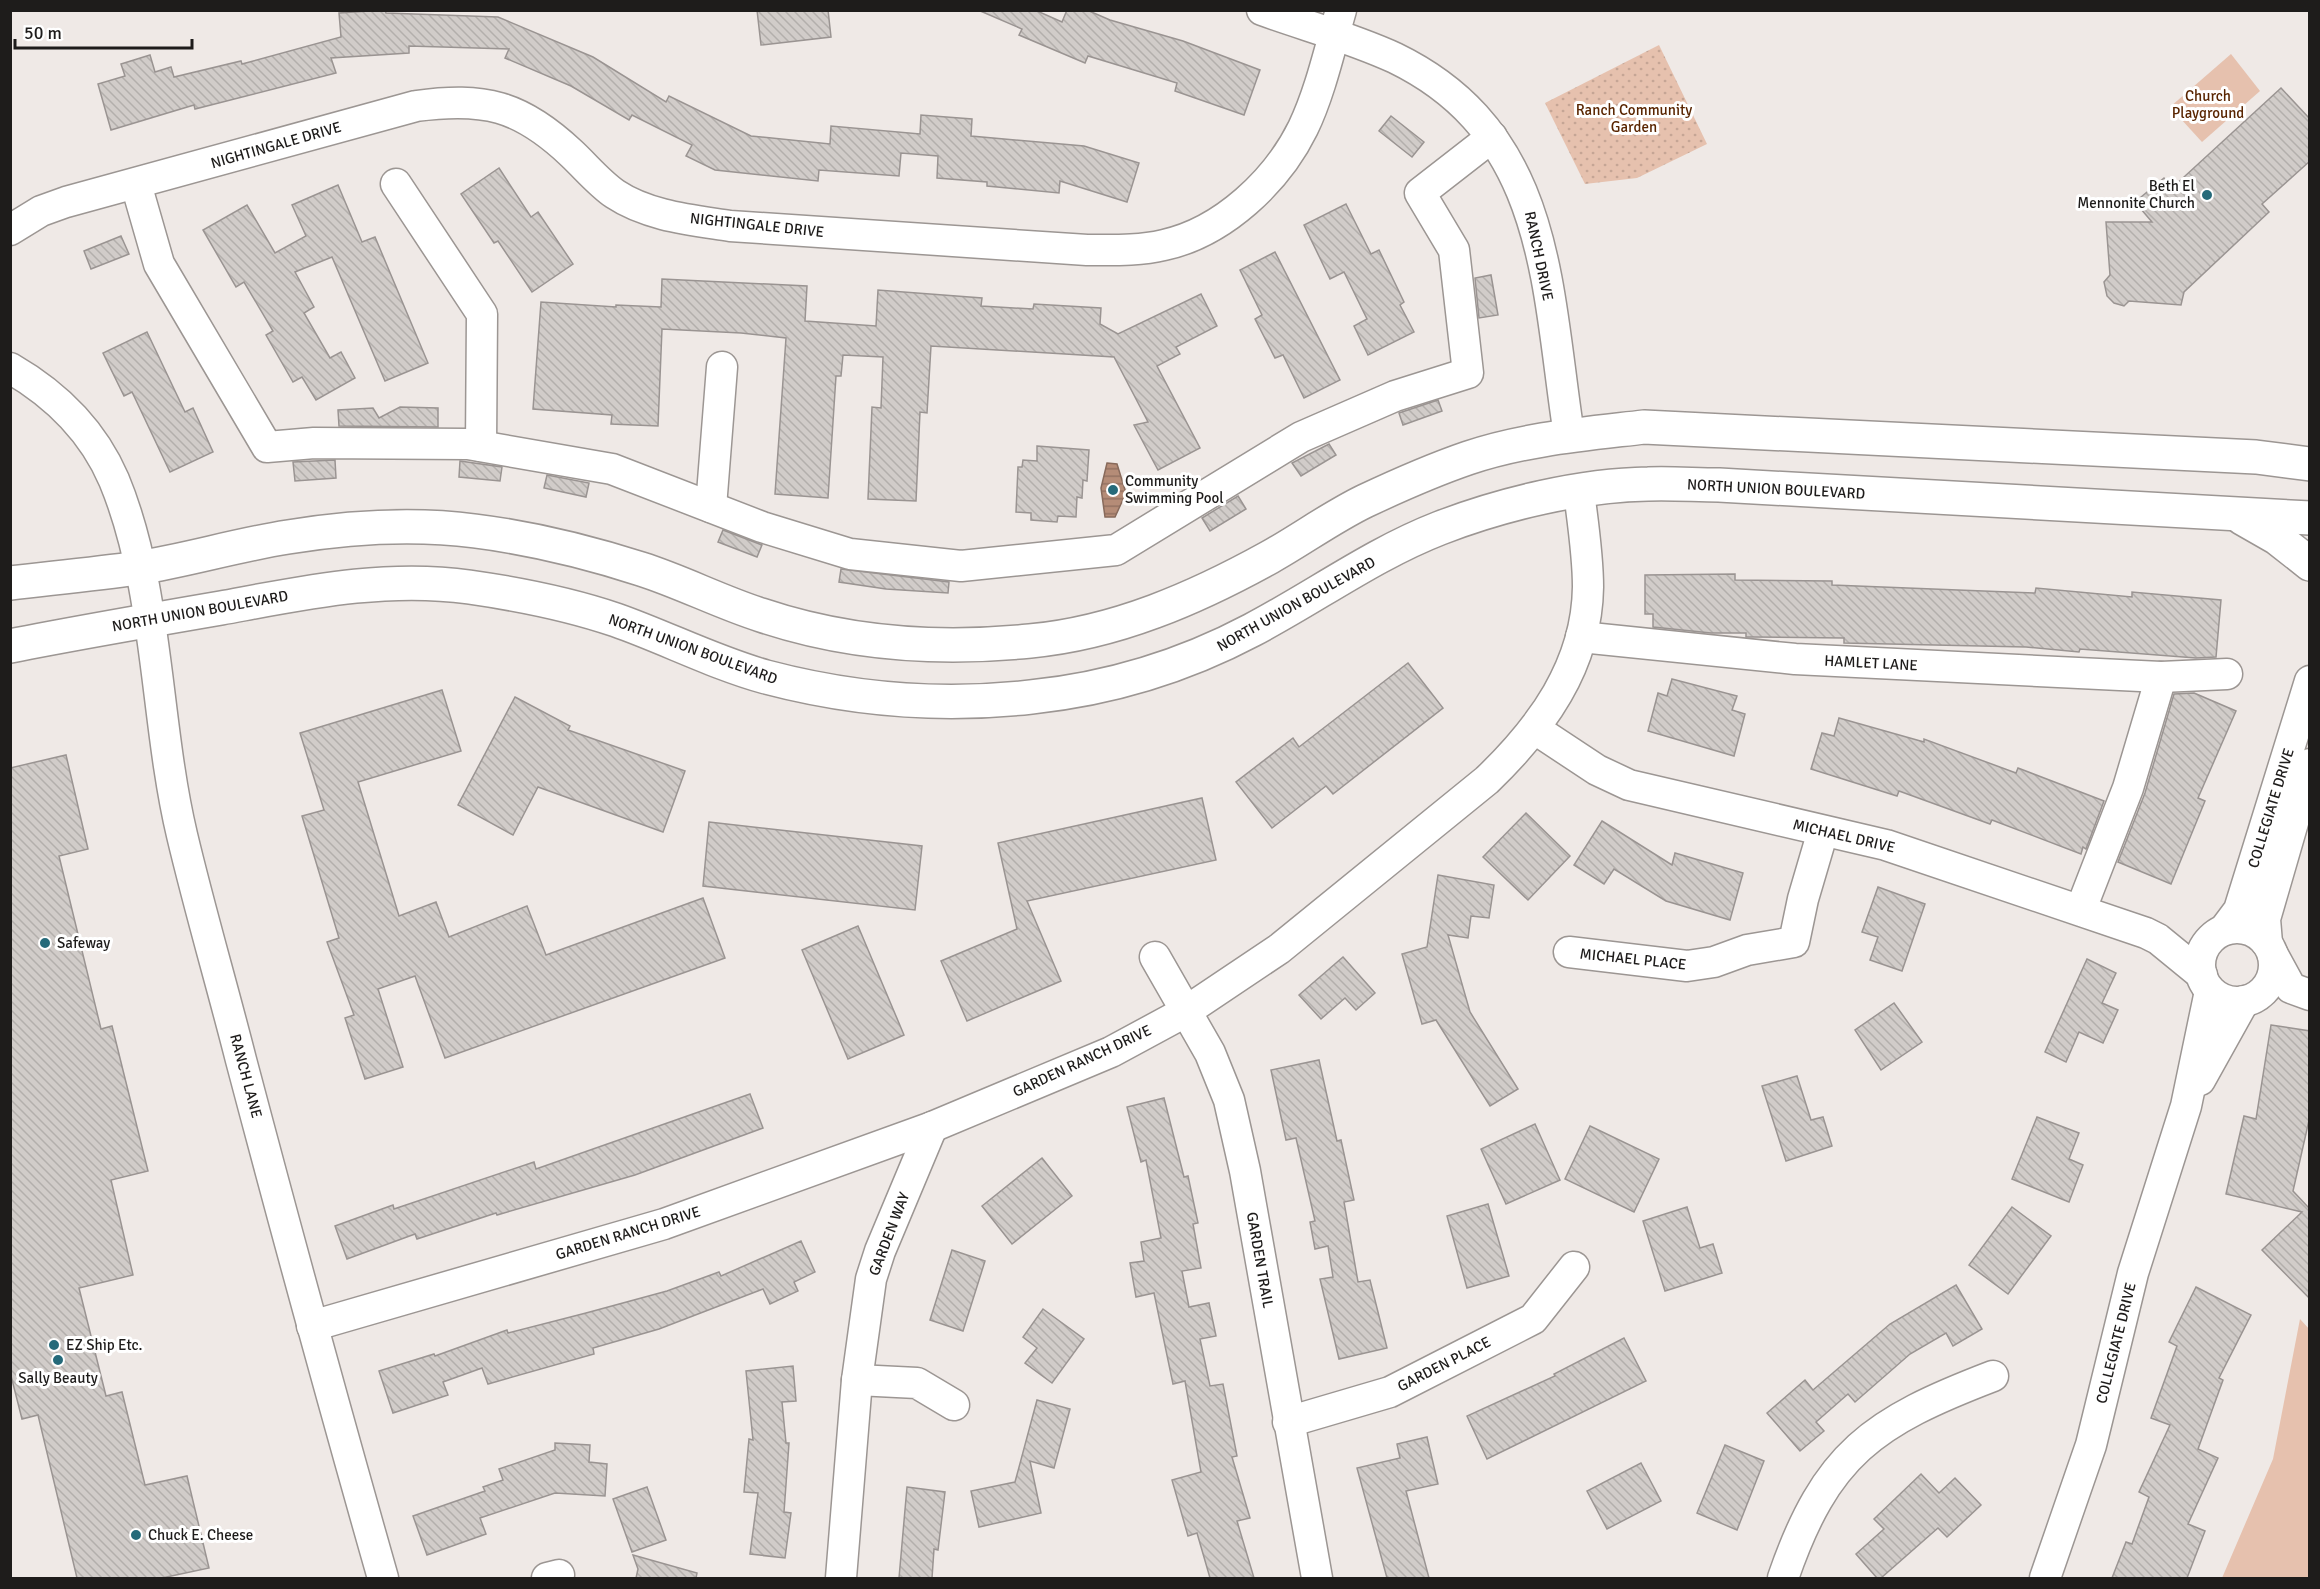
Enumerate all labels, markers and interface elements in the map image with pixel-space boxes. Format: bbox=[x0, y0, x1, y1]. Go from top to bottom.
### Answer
scale bar bbox=[15, 12, 192, 50]
text: 50 m bbox=[24, 22, 62, 44]
park label: Church Playground bbox=[2172, 87, 2244, 122]
park label: Ranch Community Garden bbox=[1576, 101, 1692, 136]
street label: NIGHTINGALE DRIVE bbox=[209, 118, 343, 172]
place label: Beth El Mennonite Church bbox=[2077, 177, 2195, 212]
marker: Beth El Mennonite Church bbox=[2200, 188, 2214, 202]
street label: NIGHTINGALE DRIVE bbox=[689, 209, 825, 241]
street label: RANCH DRIVE bbox=[1521, 210, 1557, 302]
place label: Community Swimming Pool bbox=[1125, 472, 1224, 507]
street label: NORTH UNION BOULEVARD bbox=[1686, 475, 1866, 503]
marker: Community Swimming Pool bbox=[1106, 483, 1120, 497]
street label: NORTH UNION BOULEVARD bbox=[1214, 553, 1378, 655]
street label: NORTH UNION BOULEVARD bbox=[111, 587, 289, 635]
street label: NORTH UNION BOULEVARD bbox=[606, 610, 780, 688]
street label: HAMLET LANE bbox=[1824, 652, 1918, 674]
street label: COLLEGIATE DRIVE bbox=[2244, 746, 2298, 870]
street label: MICHAEL DRIVE bbox=[1791, 815, 1897, 857]
place label: Safeway bbox=[57, 934, 110, 952]
marker: Safeway bbox=[38, 936, 52, 950]
street label: MICHAEL PLACE bbox=[1579, 944, 1687, 974]
street label: GARDEN RANCH DRIVE bbox=[1010, 1021, 1154, 1101]
street label: RANCH LANE bbox=[226, 1032, 266, 1120]
street label: GARDEN WAY bbox=[865, 1189, 913, 1278]
street label: GARDEN RANCH DRIVE bbox=[553, 1202, 703, 1264]
street label: GARDEN TRAIL bbox=[1243, 1211, 1277, 1310]
street label: COLLEGIATE DRIVE bbox=[2092, 1281, 2140, 1405]
street label: GARDEN PLACE bbox=[1394, 1333, 1494, 1395]
place label: EZ Ship Etc. bbox=[66, 1336, 143, 1354]
marker: EZ Ship Etc. bbox=[47, 1338, 61, 1352]
marker: Sally Beauty bbox=[51, 1353, 65, 1367]
place label: Sally Beauty bbox=[18, 1369, 98, 1387]
place label: Chuck E. Cheese bbox=[148, 1526, 253, 1544]
marker: Chuck E. Cheese bbox=[129, 1528, 143, 1542]

